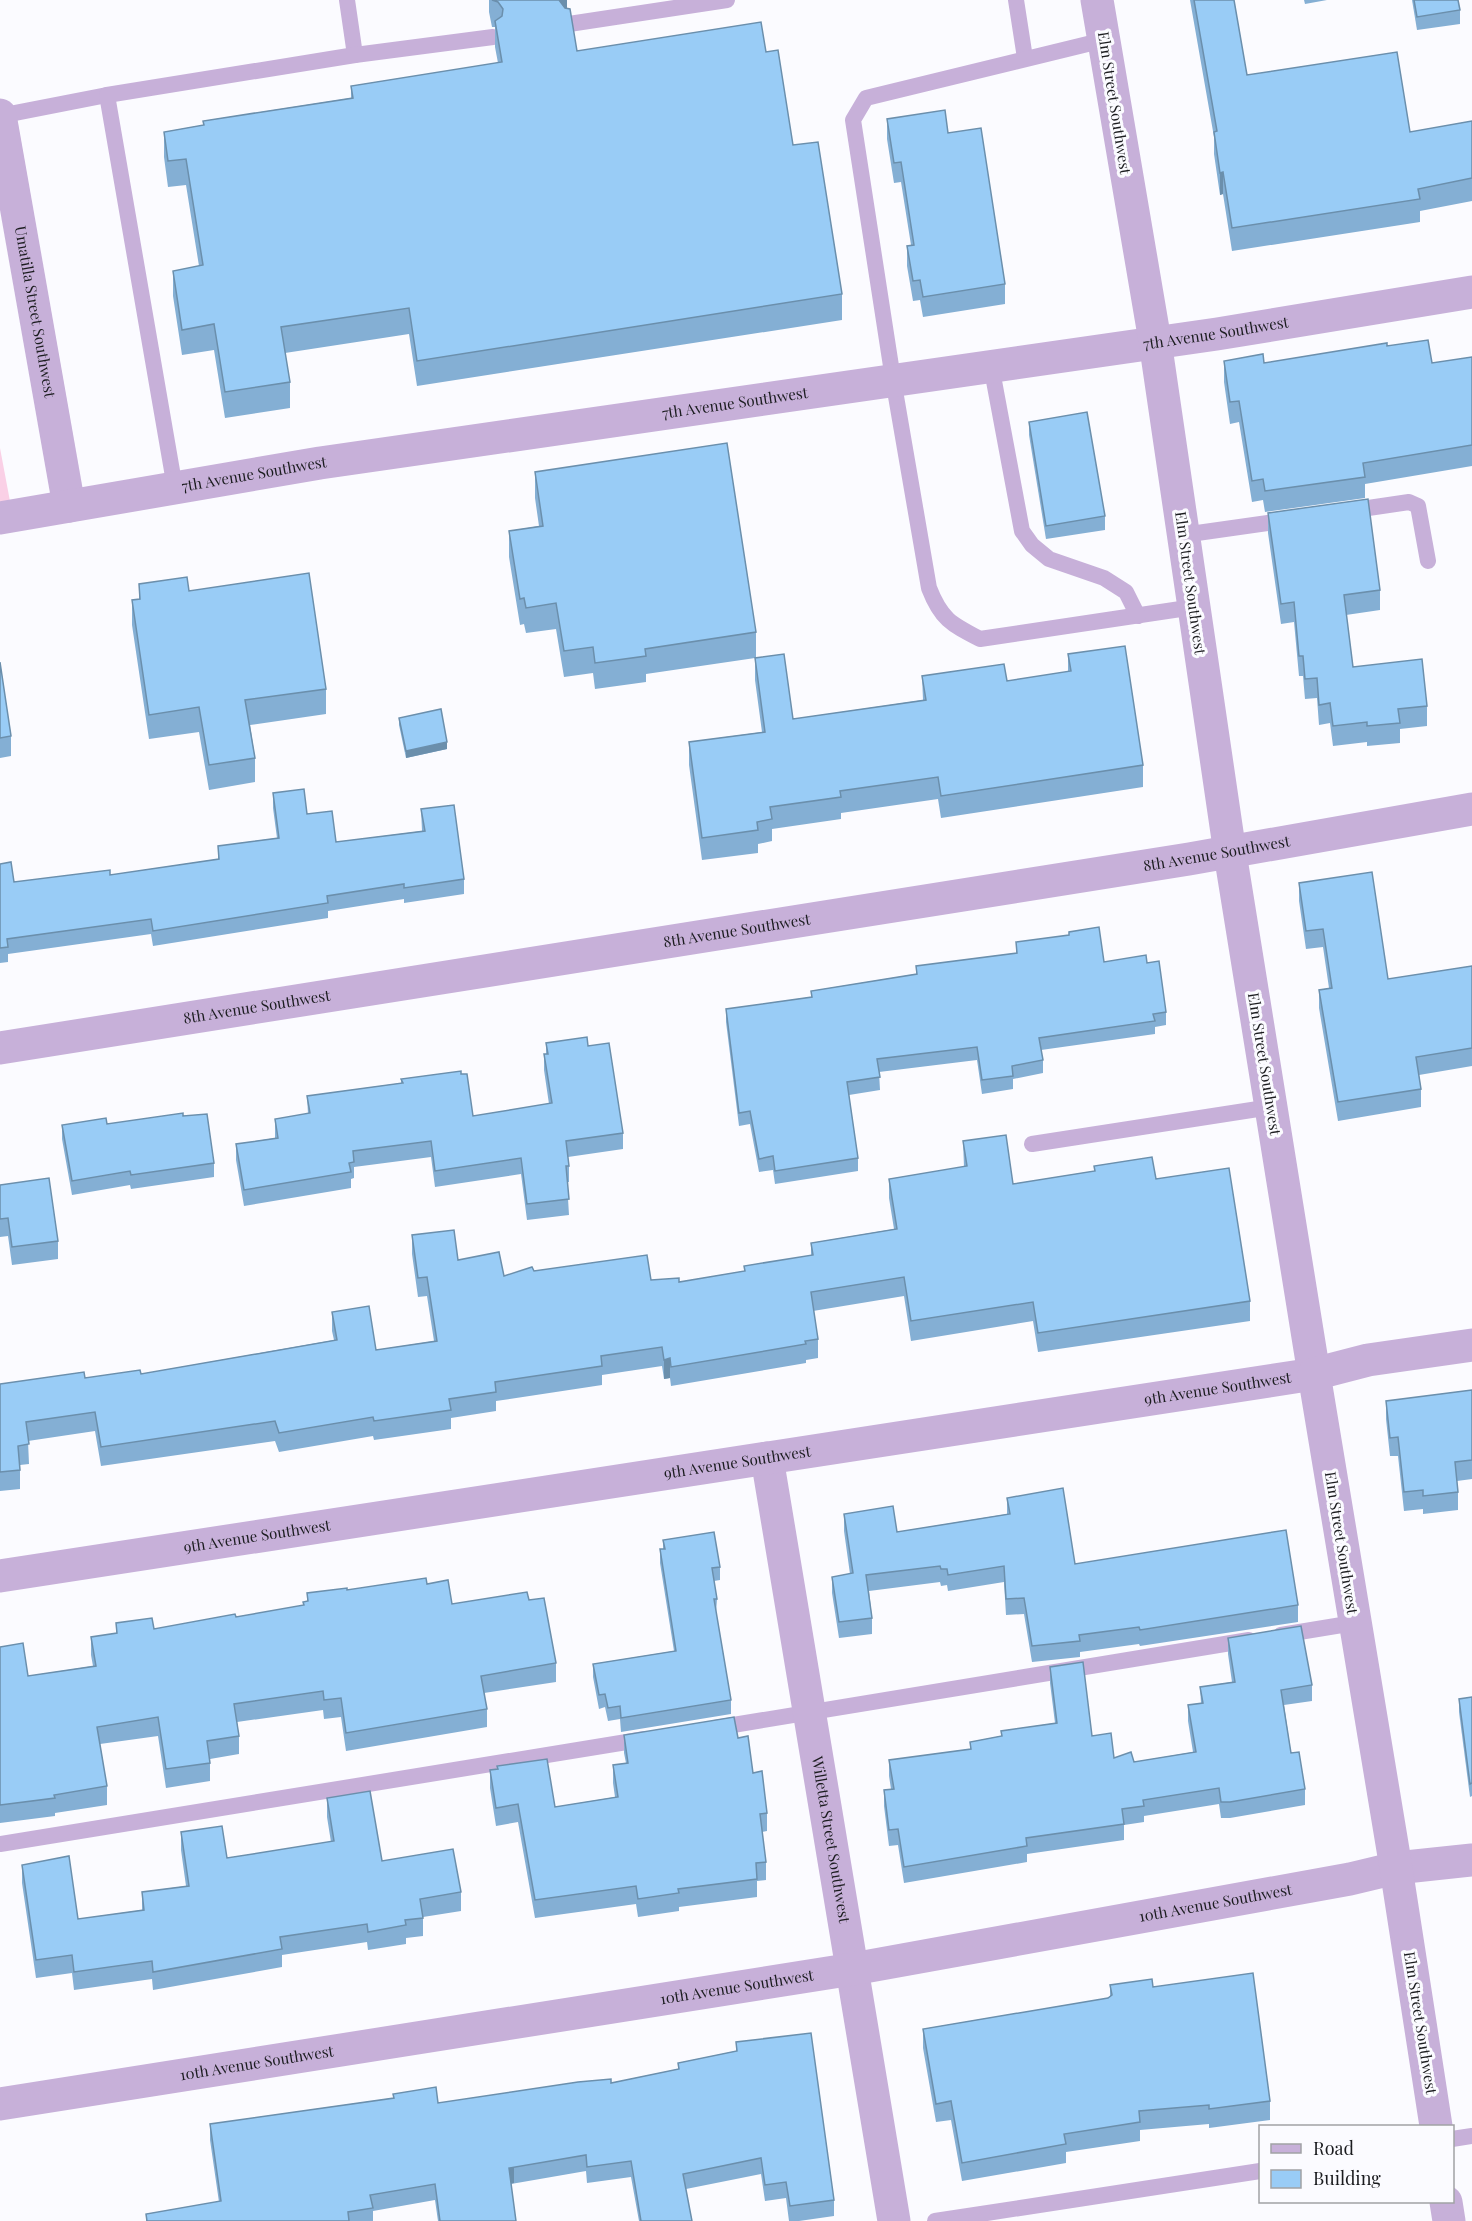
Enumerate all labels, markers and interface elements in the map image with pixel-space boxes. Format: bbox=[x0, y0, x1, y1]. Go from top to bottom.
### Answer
street label: Elm Street Southwest bbox=[1094, 30, 1136, 176]
street label: Umatilla Street Southwest bbox=[11, 224, 61, 400]
street label: 7th Avenue Southwest bbox=[1142, 311, 1291, 353]
street label: 7th Avenue Southwest bbox=[661, 382, 810, 423]
street label: 7th Avenue Southwest bbox=[180, 451, 329, 496]
street label: Elm Street Southwest bbox=[1171, 510, 1211, 656]
street label: 8th Avenue Southwest bbox=[1142, 830, 1292, 875]
street label: 8th Avenue Southwest bbox=[662, 908, 812, 951]
street label: 8th Avenue Southwest bbox=[182, 985, 332, 1028]
street label: Elm Street Southwest bbox=[1244, 991, 1286, 1137]
street label: 9th Avenue Southwest bbox=[1143, 1367, 1293, 1409]
street label: 9th Avenue Southwest bbox=[662, 1440, 813, 1483]
street label: Elm Street Southwest bbox=[1321, 1470, 1363, 1616]
street label: 9th Avenue Southwest bbox=[182, 1514, 332, 1557]
street label: Willetta Street Southwest bbox=[808, 1754, 855, 1925]
street label: 10th Avenue Southwest bbox=[1137, 1879, 1294, 1926]
street label: Elm Street Southwest bbox=[1400, 1950, 1442, 2096]
street label: 10th Avenue Southwest bbox=[658, 1964, 816, 2008]
street label: 10th Avenue Southwest bbox=[178, 2040, 336, 2084]
legend bbox=[1259, 2125, 1454, 2203]
text: Road bbox=[1313, 2136, 1354, 2160]
text: Building bbox=[1313, 2166, 1381, 2190]

